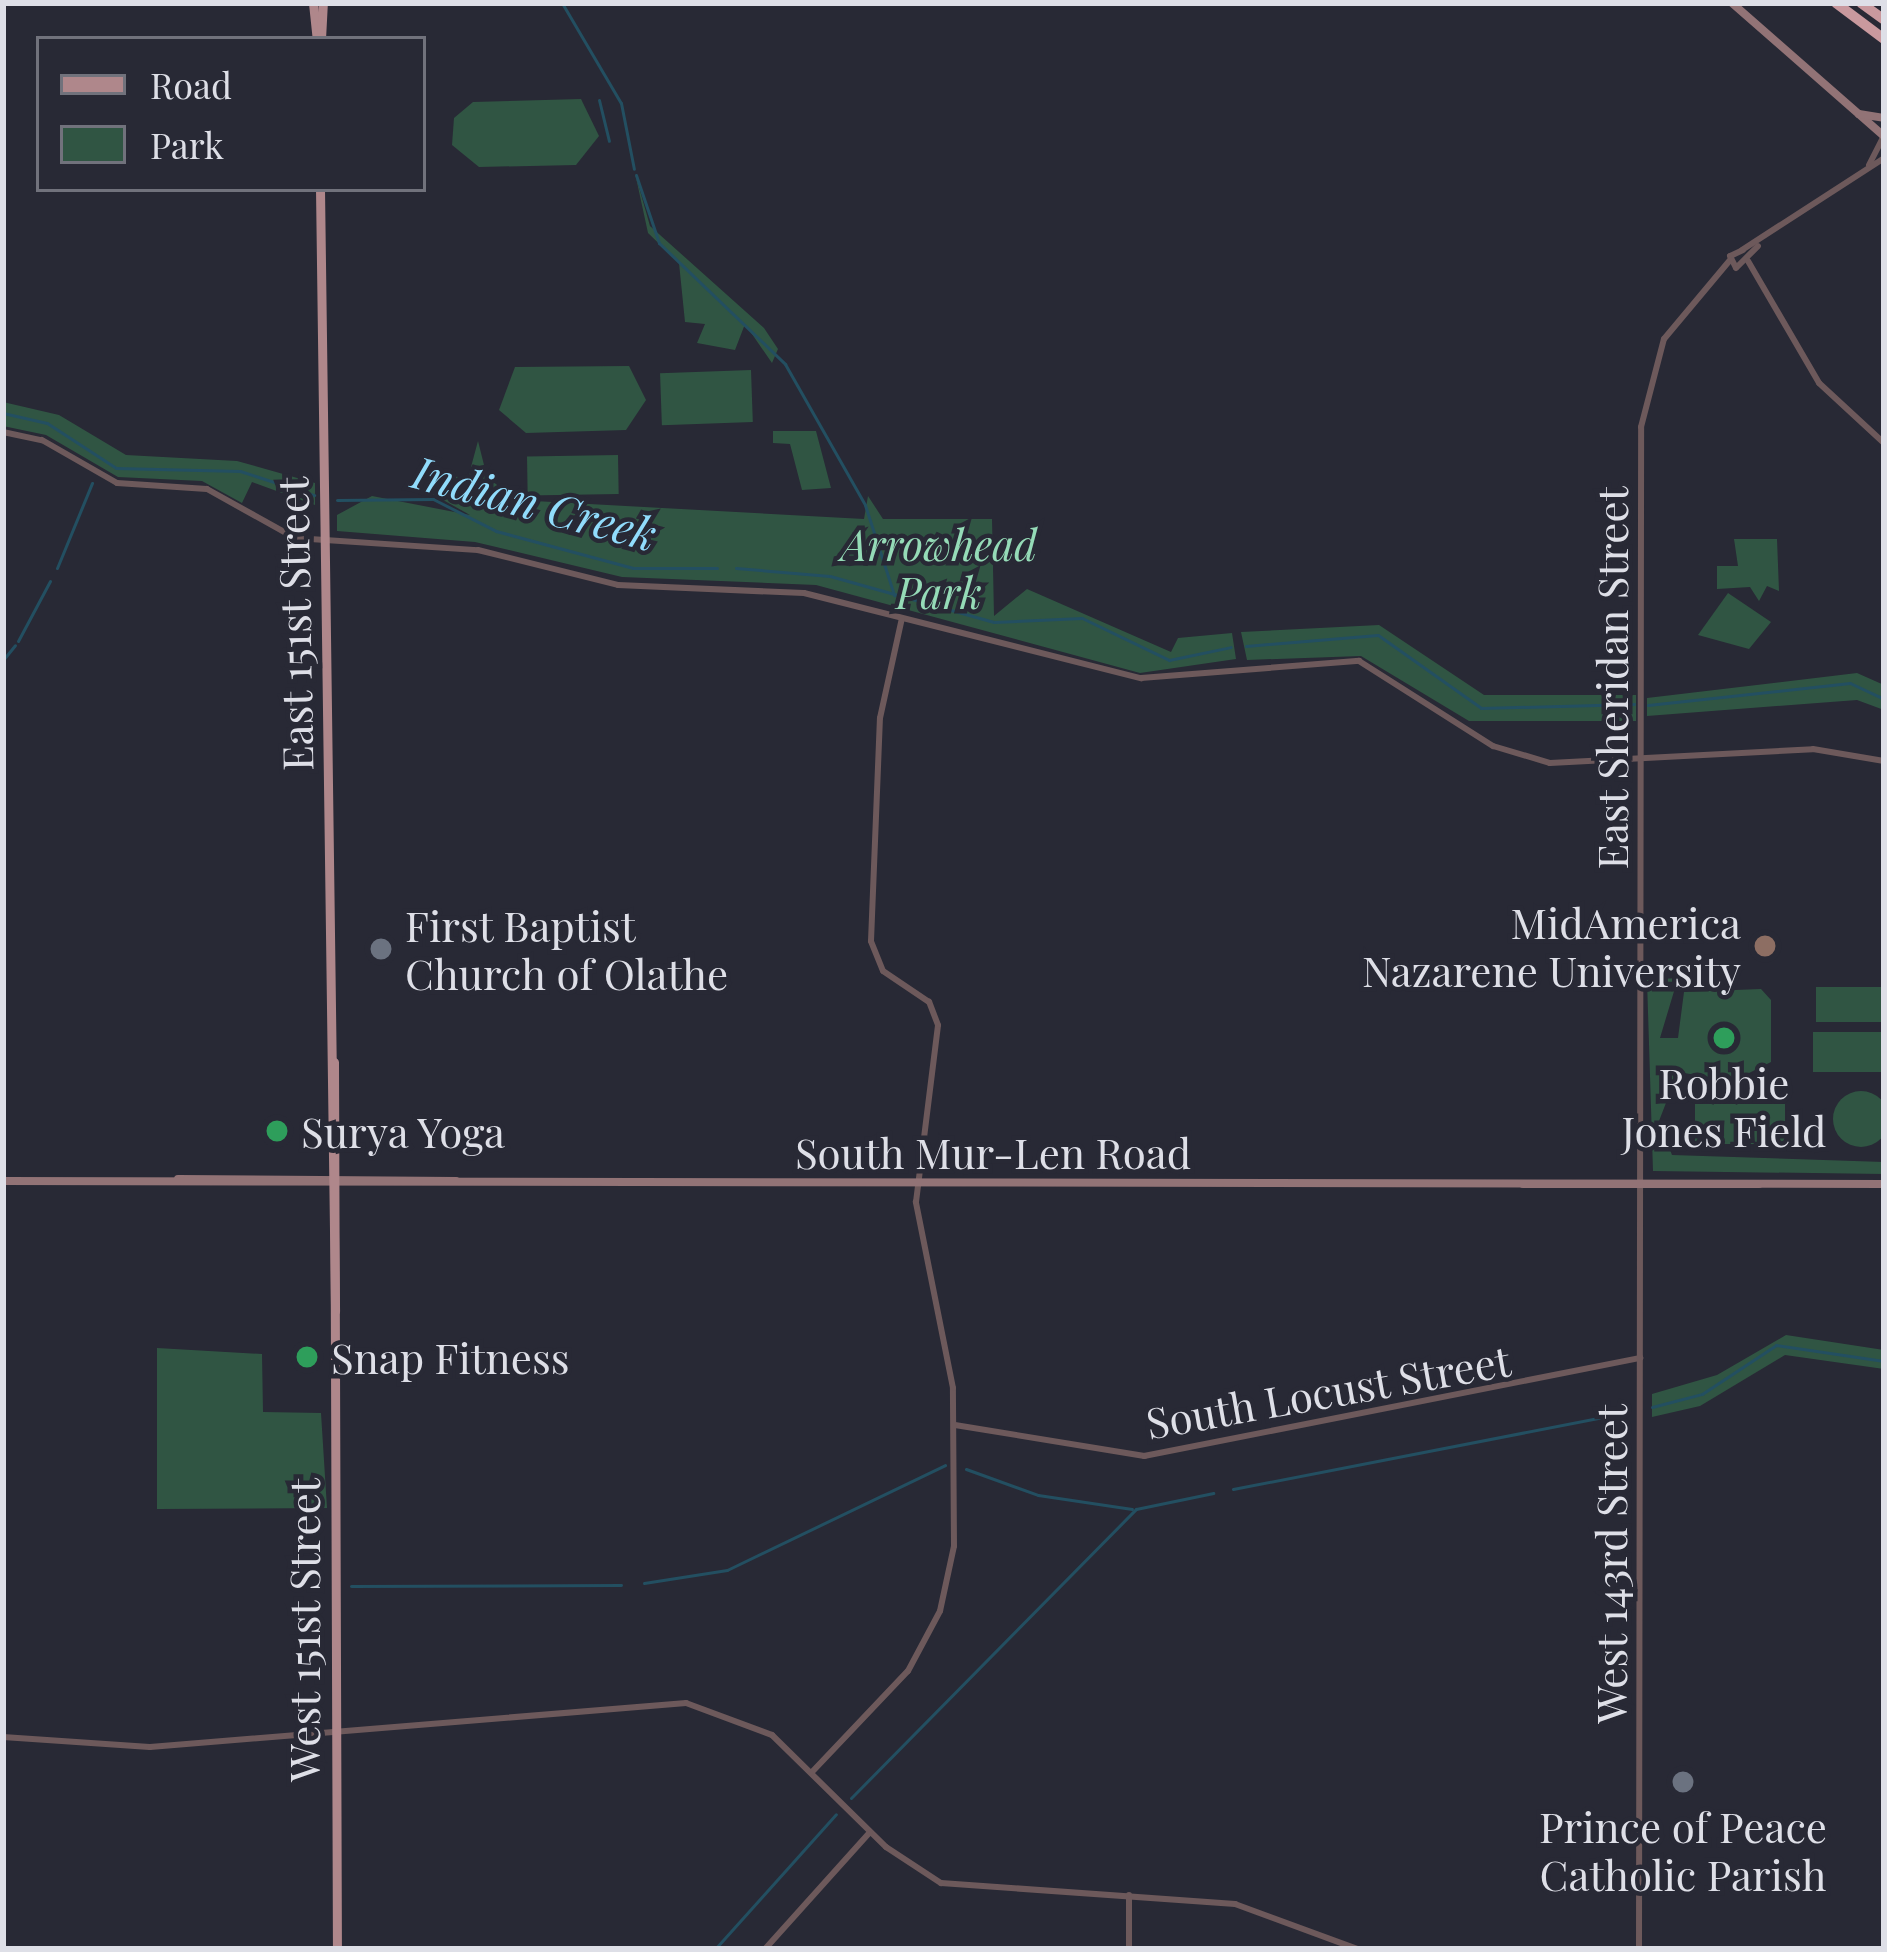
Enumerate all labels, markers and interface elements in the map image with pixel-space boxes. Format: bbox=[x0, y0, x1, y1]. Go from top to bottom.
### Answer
legend bbox=[36, 36, 426, 192]
text: Road bbox=[150, 60, 232, 108]
text: Park bbox=[150, 120, 224, 168]
water label: Indian Creek bbox=[407, 444, 663, 560]
street label: East 151st Street bbox=[266, 476, 322, 772]
street label: East Sheridan Street bbox=[1586, 486, 1636, 870]
park label: Arrowhead Park bbox=[841, 519, 1037, 618]
place label: MidAmerica Nazarene University bbox=[1362, 897, 1741, 996]
place label: First Baptist Church of Olathe bbox=[405, 900, 728, 998]
marker: MidAmerica Nazarene University bbox=[1752, 933, 1778, 959]
marker: First Baptist Church of Olathe bbox=[368, 936, 394, 962]
marker: Robbie Jones Field bbox=[1711, 1025, 1737, 1051]
place label: Robbie Jones Field bbox=[1622, 1057, 1826, 1156]
place label: Surya Yoga bbox=[301, 1106, 507, 1156]
marker: Surya Yoga bbox=[264, 1118, 290, 1144]
street label: South Mur-Len Road bbox=[795, 1127, 1191, 1177]
place label: Snap Fitness bbox=[331, 1332, 569, 1382]
street label: South Locust Street bbox=[1142, 1334, 1514, 1448]
marker: Snap Fitness bbox=[294, 1344, 320, 1370]
street label: West 143rd Street bbox=[1585, 1404, 1635, 1724]
street label: West 151st Street bbox=[278, 1477, 328, 1783]
marker: Prince of Peace Catholic Parish bbox=[1670, 1769, 1696, 1795]
place label: Prince of Peace Catholic Parish bbox=[1539, 1801, 1827, 1900]

